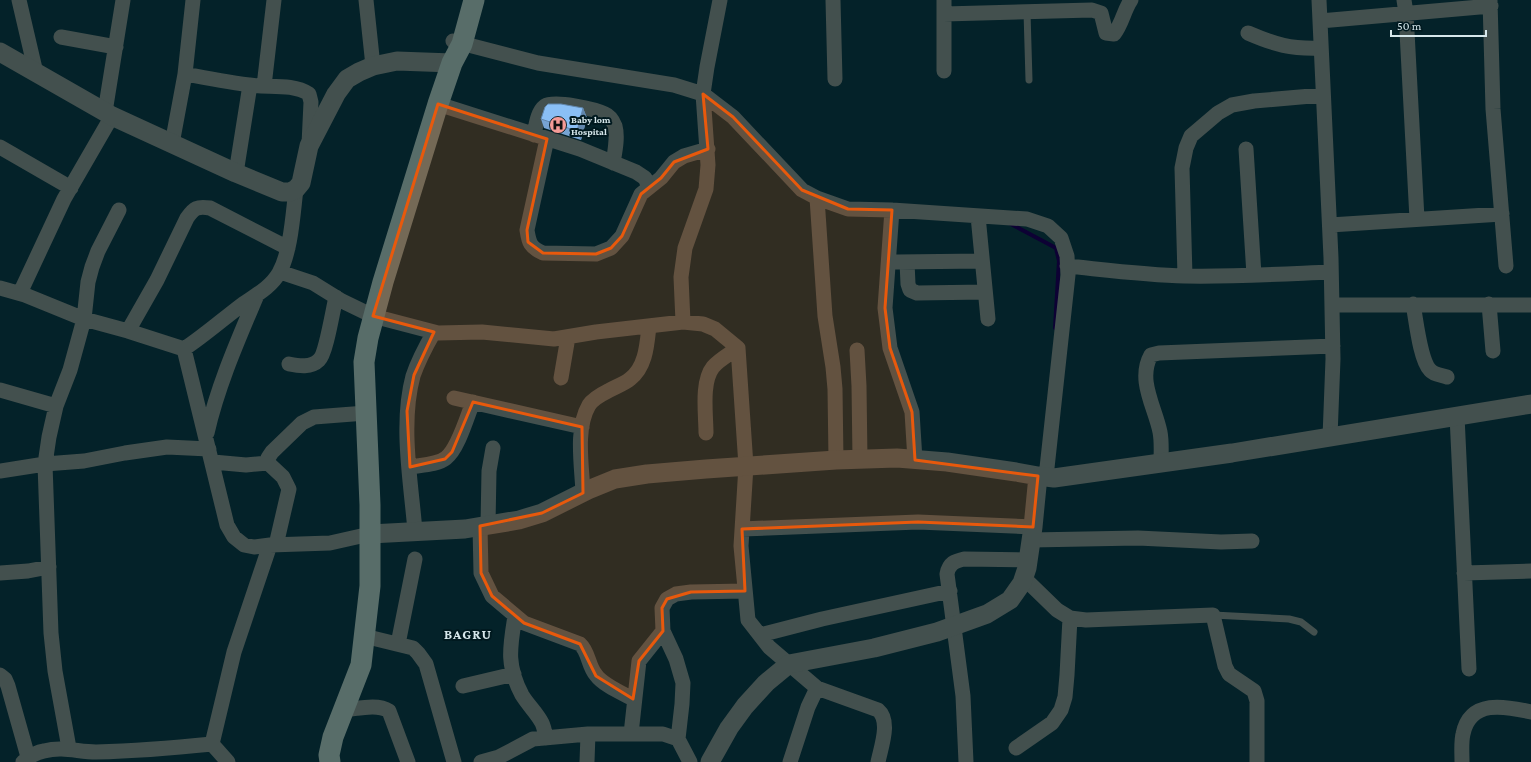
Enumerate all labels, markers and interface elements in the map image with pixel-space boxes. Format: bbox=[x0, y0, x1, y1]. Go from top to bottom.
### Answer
scale bar bbox=[1391, 12, 1486, 38]
text: 50 m bbox=[1397, 19, 1422, 33]
place label: Baby lom Hospital bbox=[571, 114, 611, 137]
hospital icon: Baby lom Hospital bbox=[548, 115, 568, 135]
district label: BAGRU bbox=[444, 626, 492, 642]

